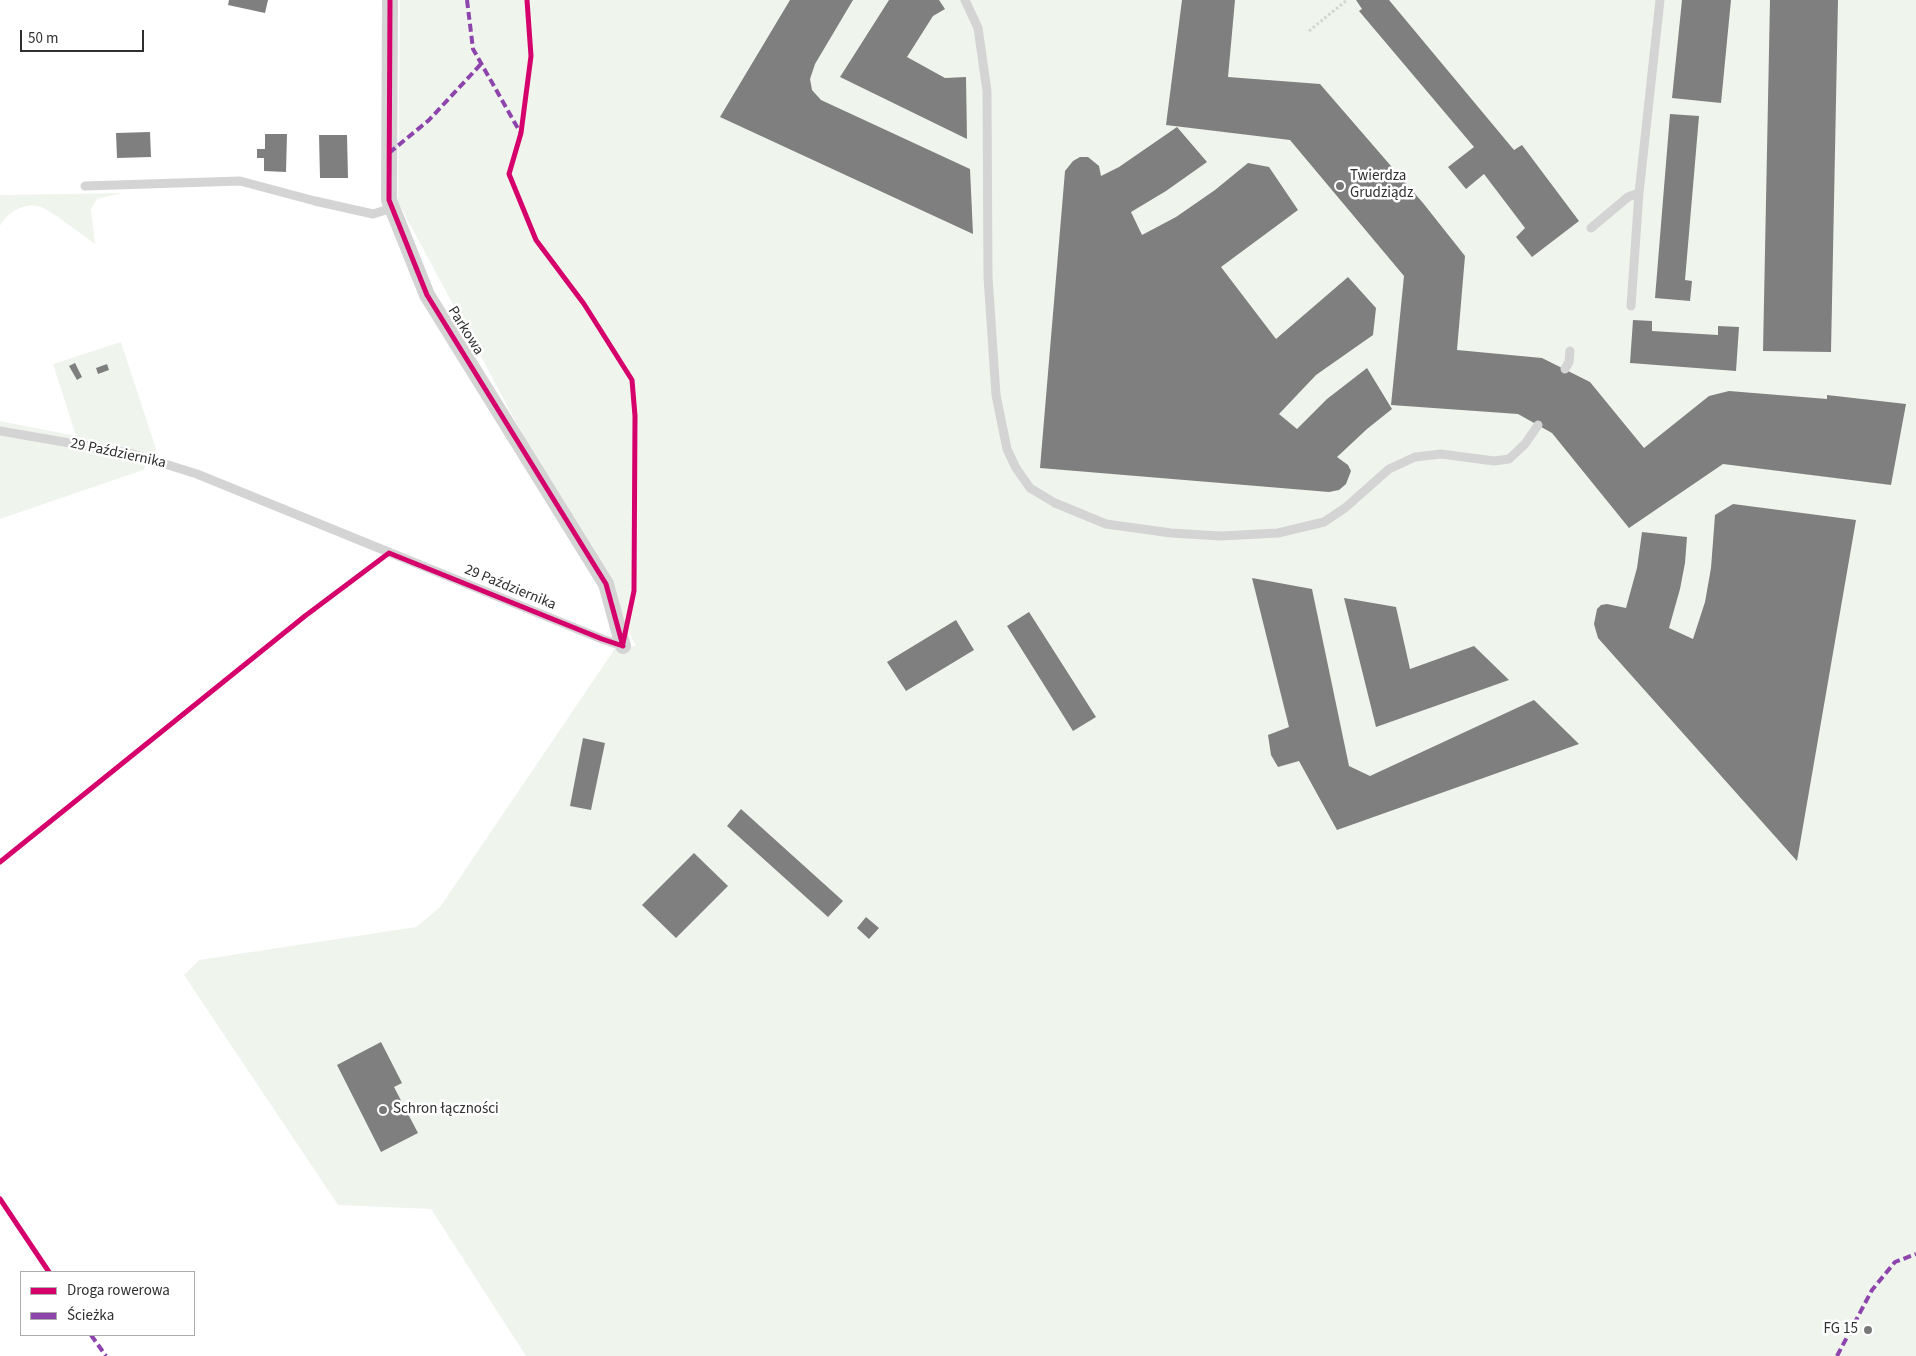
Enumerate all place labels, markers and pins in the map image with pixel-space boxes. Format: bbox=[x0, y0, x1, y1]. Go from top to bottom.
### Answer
place label: Twierdza Grudziądz bbox=[1350, 168, 1413, 203]
marker: Twierdza Grudziądz bbox=[1334, 180, 1346, 192]
place label: Schron łączności bbox=[393, 1101, 499, 1119]
marker: Schron łączności bbox=[377, 1104, 389, 1116]
place label: FG 15 bbox=[1824, 1321, 1858, 1339]
marker: FG 15 bbox=[1862, 1324, 1874, 1336]

